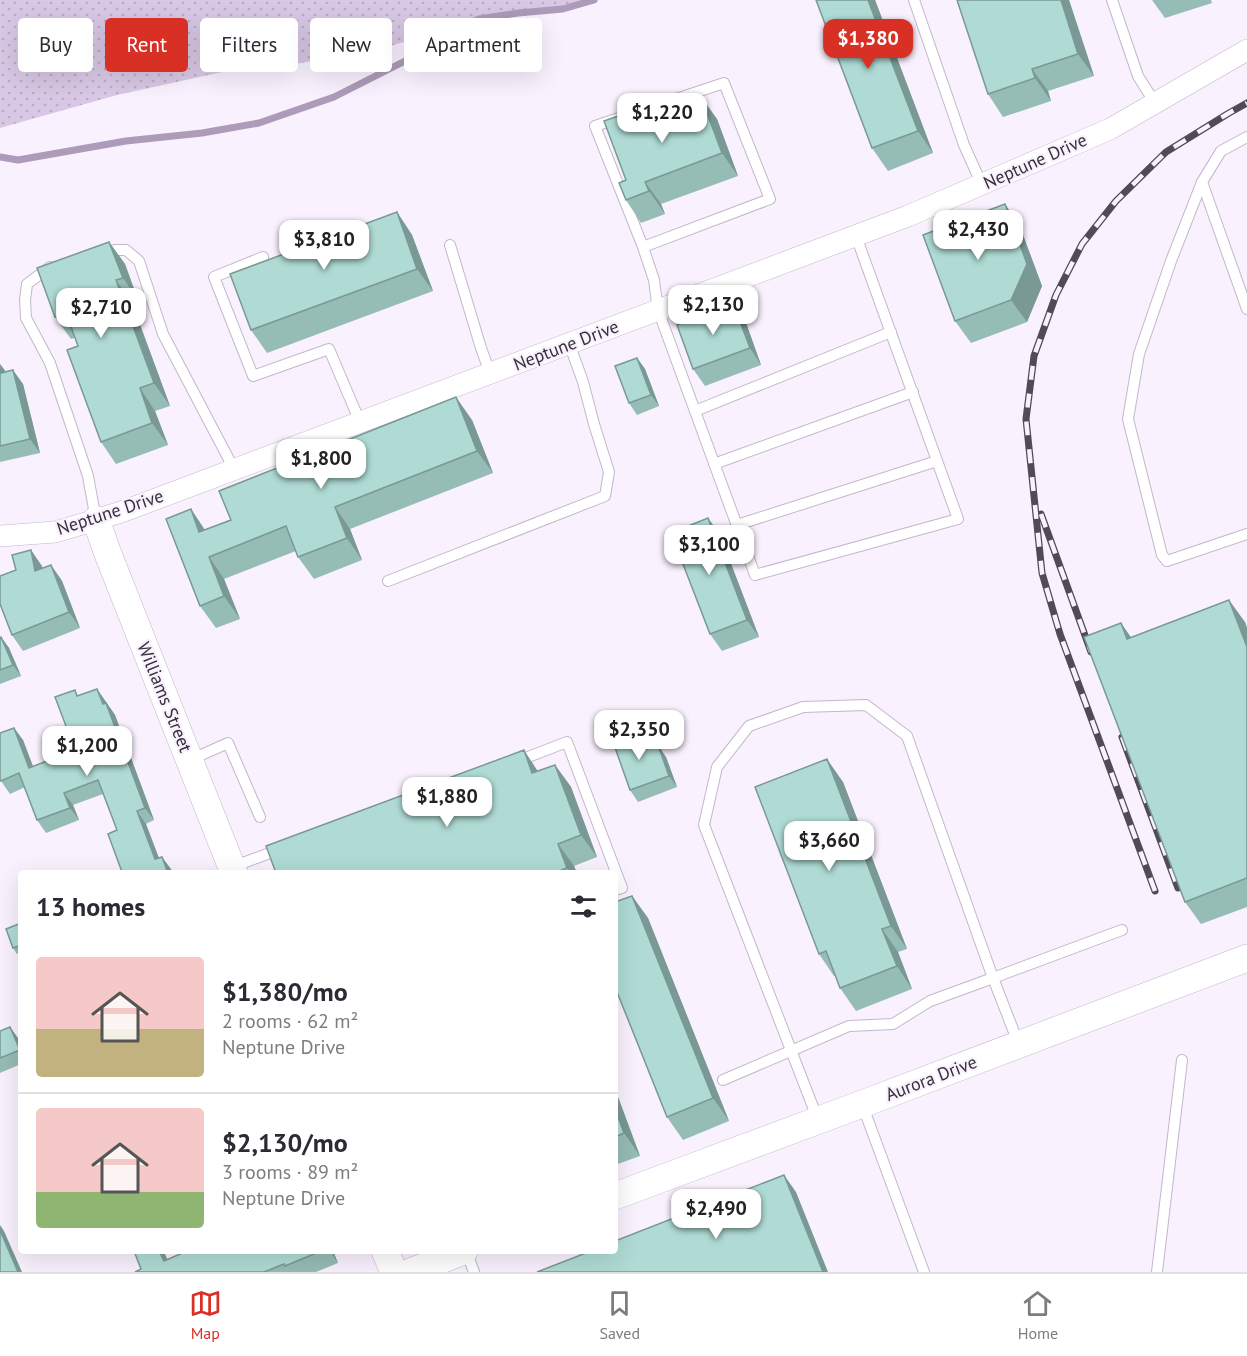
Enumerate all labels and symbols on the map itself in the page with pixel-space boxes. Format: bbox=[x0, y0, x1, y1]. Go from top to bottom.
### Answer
pin: $1,380 bbox=[819, 19, 917, 70]
pin: $1,220 bbox=[613, 93, 711, 144]
street label: Neptune Drive bbox=[980, 128, 1090, 194]
pin: $2,430 bbox=[929, 210, 1027, 261]
pin: $3,810 bbox=[275, 220, 373, 271]
pin: $2,130 bbox=[664, 285, 762, 336]
pin: $2,710 bbox=[52, 288, 150, 339]
street label: Neptune Drive bbox=[510, 314, 622, 376]
pin: $1,800 bbox=[272, 439, 370, 490]
street label: Neptune Drive bbox=[54, 484, 166, 540]
pin: $3,100 bbox=[660, 525, 758, 576]
street label: Williams Street bbox=[132, 638, 198, 756]
pin: $2,350 bbox=[590, 710, 688, 761]
pin: $1,200 bbox=[38, 726, 136, 777]
pin: $1,880 bbox=[398, 777, 496, 828]
pin: $3,660 bbox=[780, 821, 878, 872]
street label: Aurora Drive bbox=[882, 1050, 980, 1106]
pin: $2,490 bbox=[667, 1189, 765, 1240]

